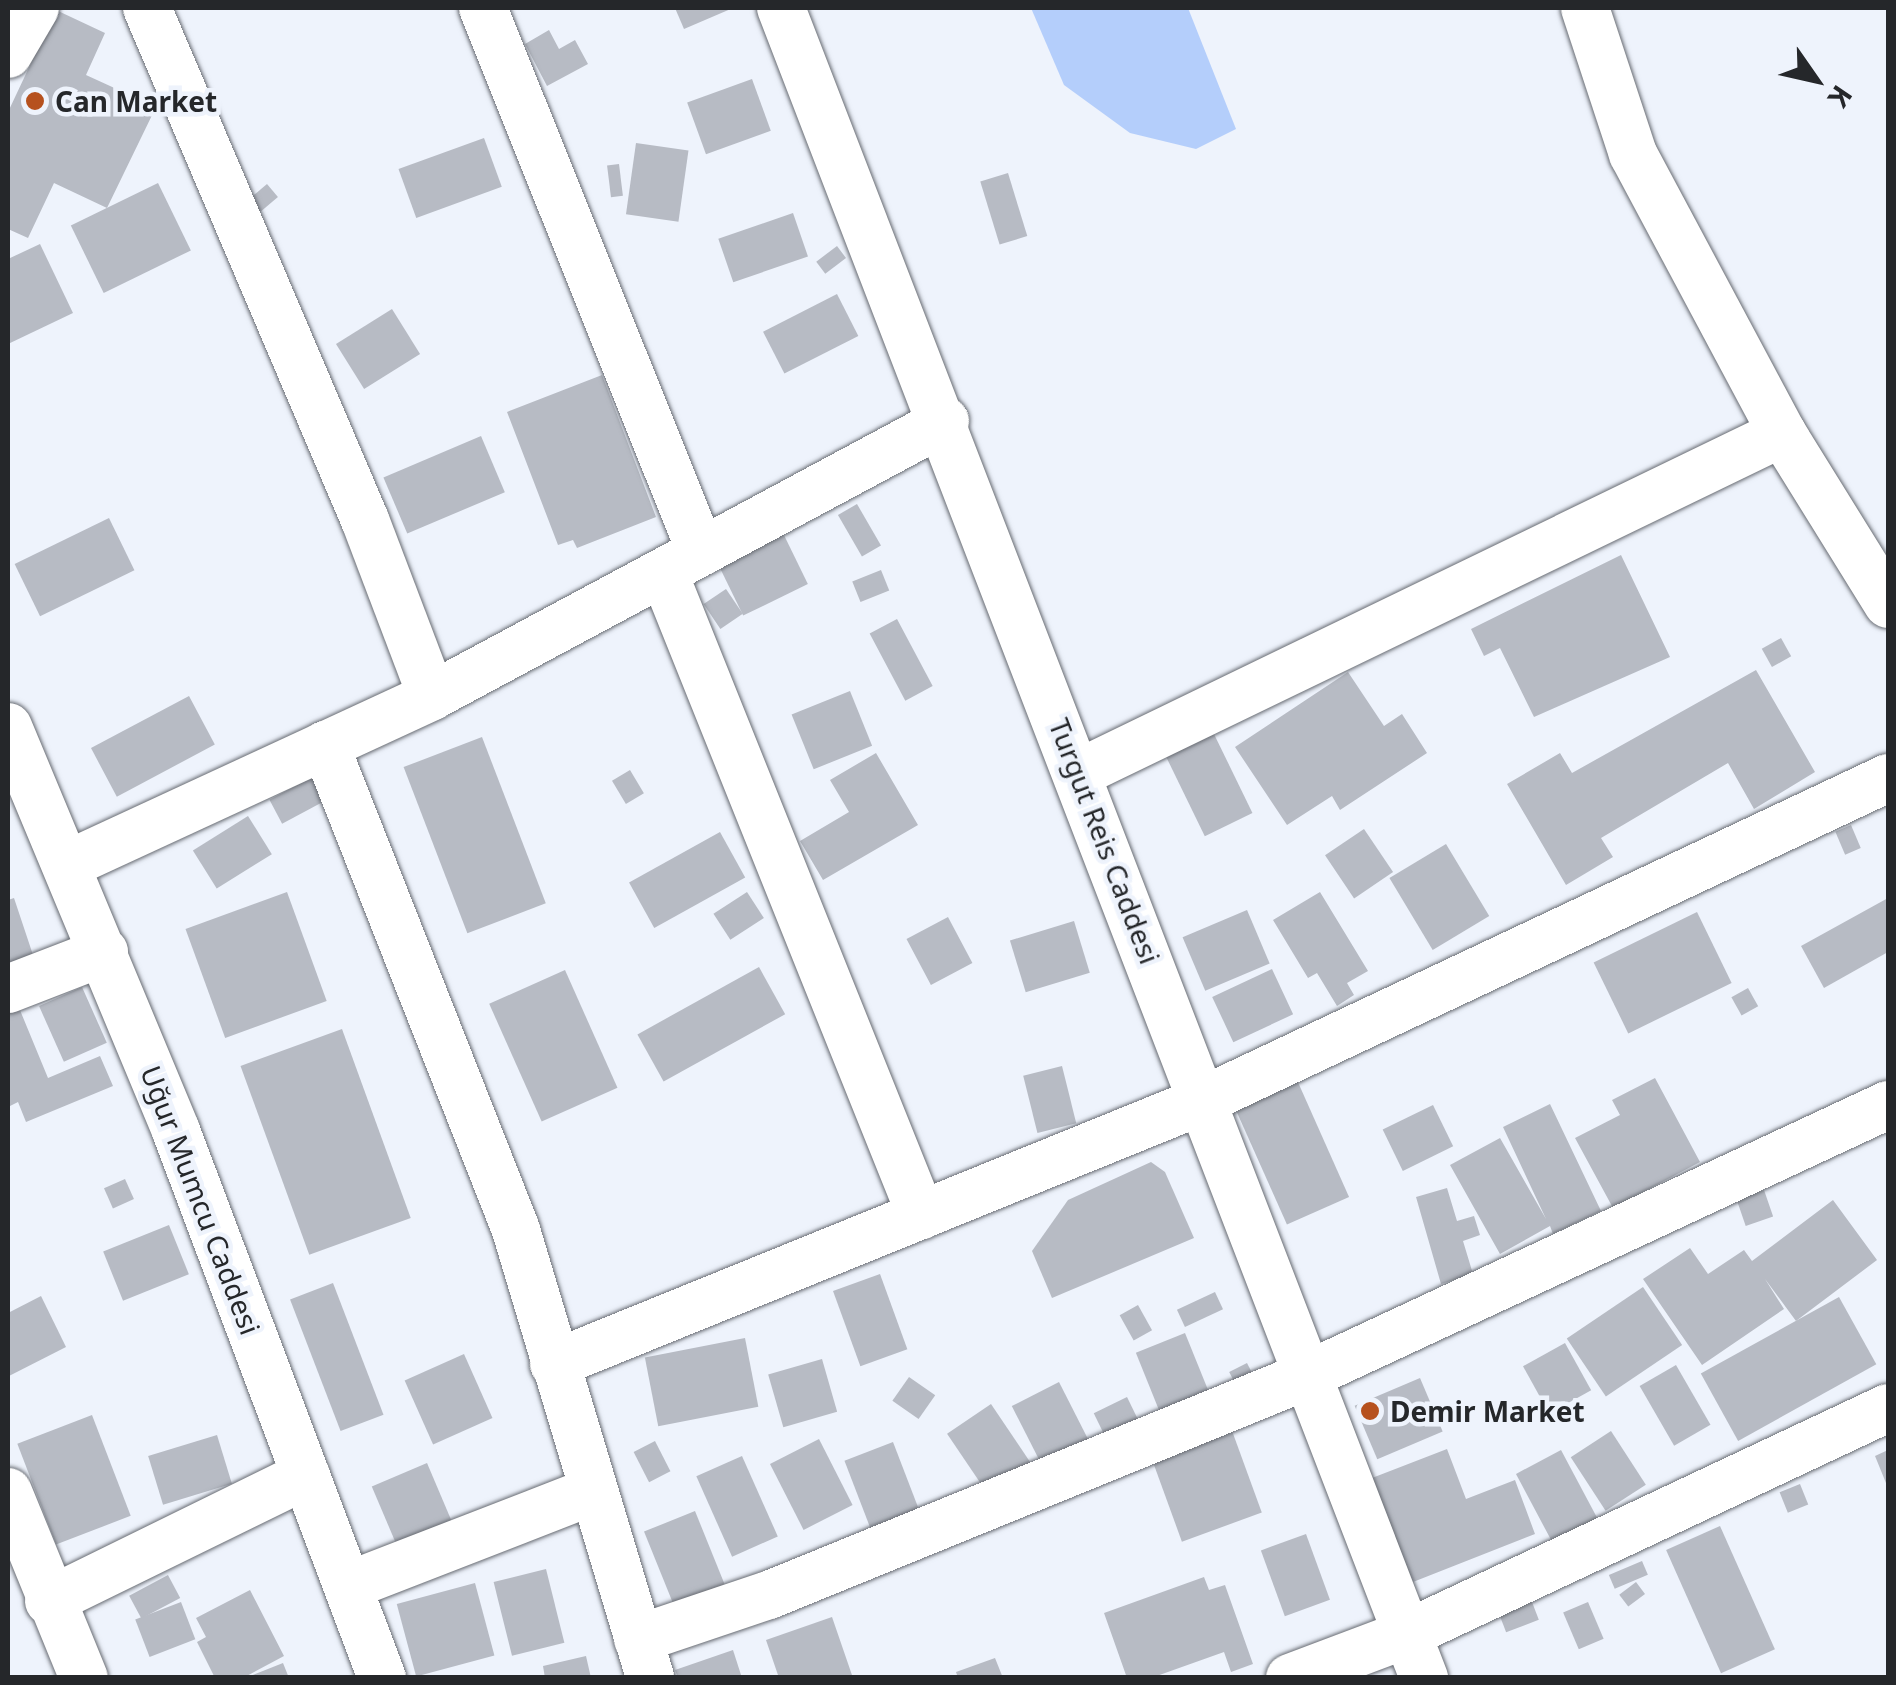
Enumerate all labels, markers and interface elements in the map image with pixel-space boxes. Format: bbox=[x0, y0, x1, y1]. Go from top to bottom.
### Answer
north arrow bbox=[1766, 30, 1866, 130]
text: K bbox=[1820, 78, 1862, 115]
place label: Can Market bbox=[55, 84, 217, 118]
marker: Can Market bbox=[24, 90, 46, 112]
street label: Turgut Reis Caddesi bbox=[1043, 714, 1167, 968]
street label: Uğur Mumcu Caddesi bbox=[134, 1061, 268, 1339]
place label: Demir Market bbox=[1390, 1394, 1585, 1428]
marker: Demir Market bbox=[1359, 1400, 1381, 1422]

